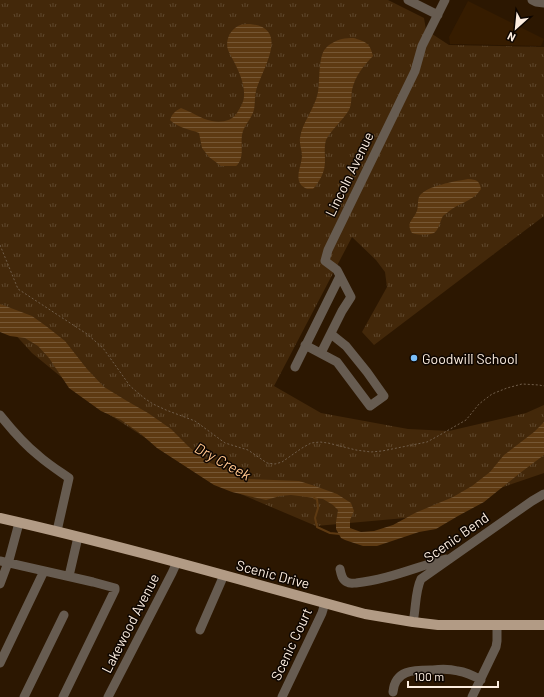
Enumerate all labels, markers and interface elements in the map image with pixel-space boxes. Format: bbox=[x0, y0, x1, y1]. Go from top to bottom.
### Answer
north arrow bbox=[496, 8, 536, 48]
text: N bbox=[505, 30, 517, 45]
street label: Lincoln Avenue bbox=[321, 129, 377, 219]
place label: Goodwill School bbox=[422, 350, 518, 367]
marker: Goodwill School bbox=[409, 353, 419, 363]
water label: Dry Creek bbox=[192, 438, 255, 484]
street label: Scenic Bend bbox=[420, 508, 492, 566]
street label: Scenic Drive bbox=[234, 556, 312, 592]
street label: Lakewood Avenue bbox=[98, 570, 162, 676]
street label: Scenic Court bbox=[267, 605, 315, 683]
scale bar bbox=[408, 663, 498, 689]
text: 100 m bbox=[414, 669, 444, 683]

